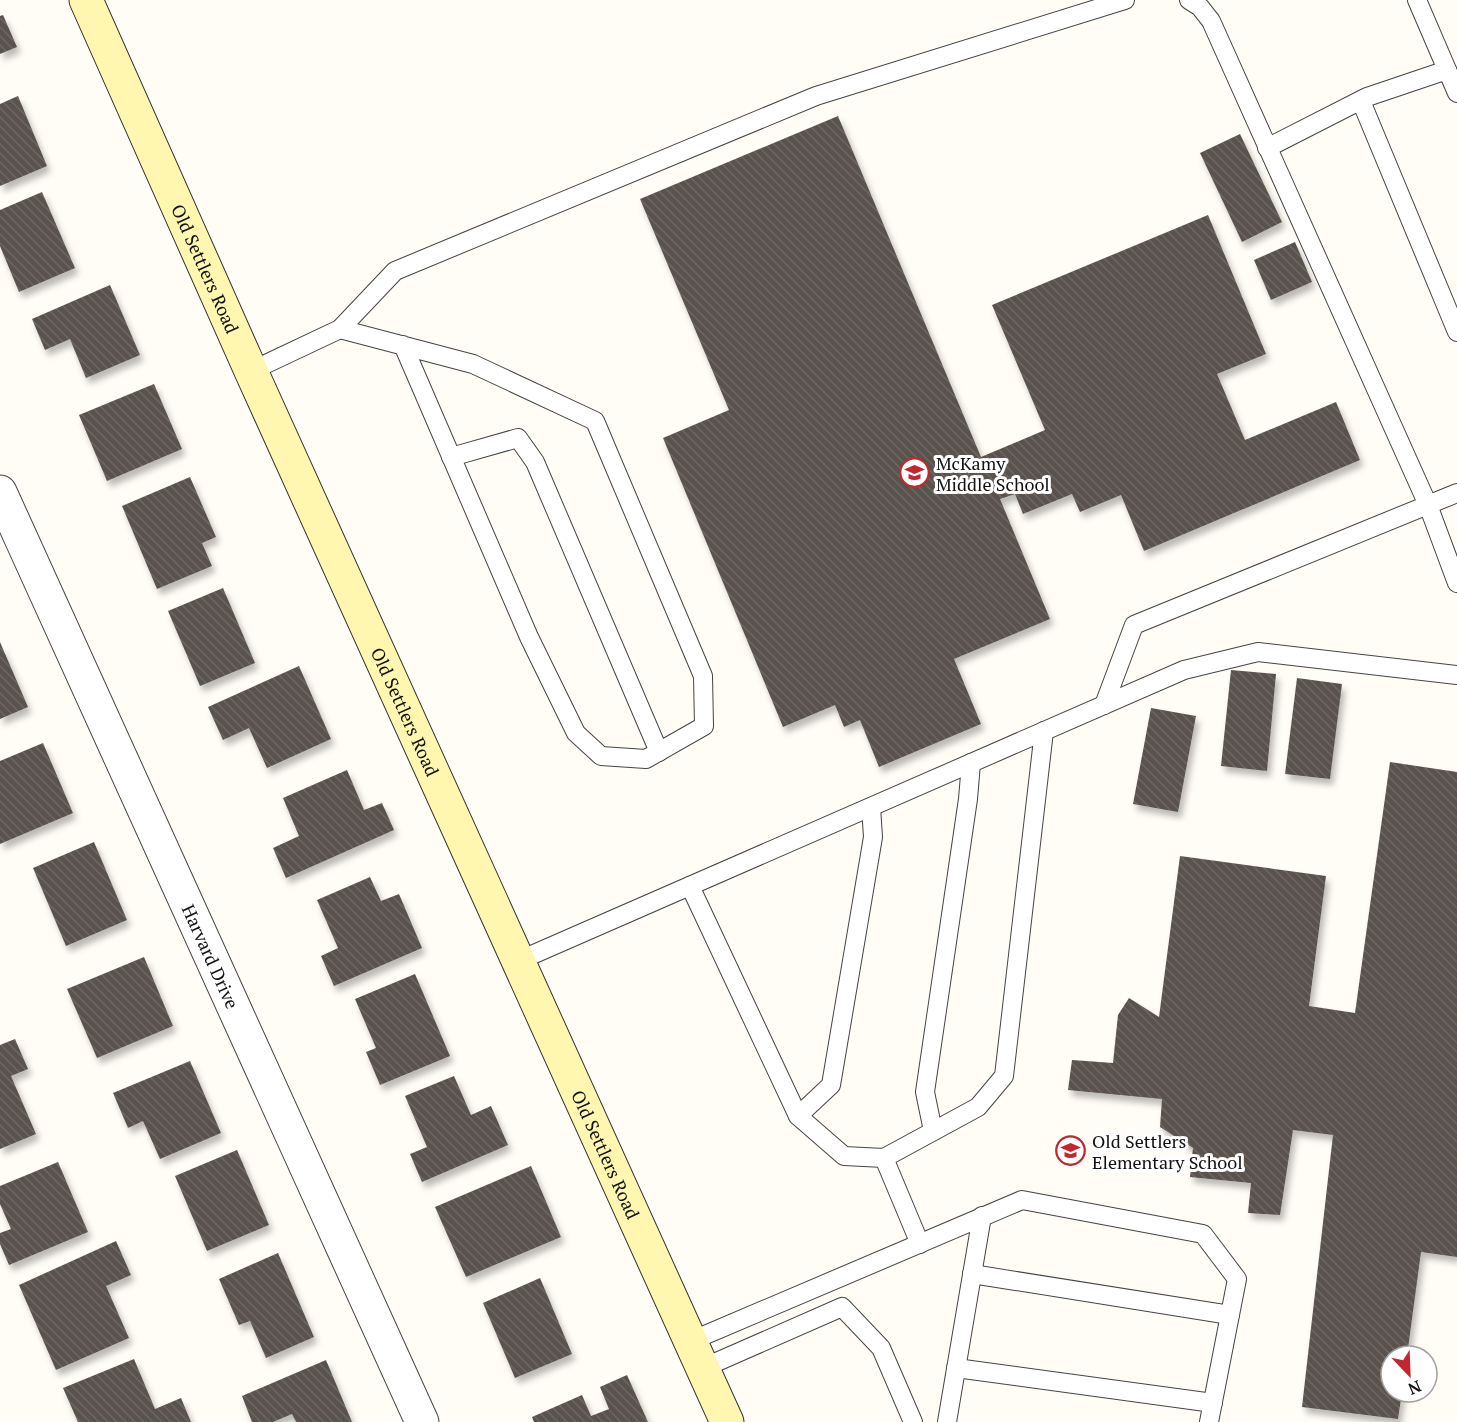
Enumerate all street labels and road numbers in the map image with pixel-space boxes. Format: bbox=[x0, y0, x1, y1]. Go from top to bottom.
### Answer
street label: Old Settlers Road bbox=[166, 200, 245, 337]
street label: Old Settlers Road bbox=[366, 643, 445, 780]
street label: Harvard Drive bbox=[177, 901, 245, 1012]
street label: Old Settlers Road bbox=[566, 1086, 645, 1223]

